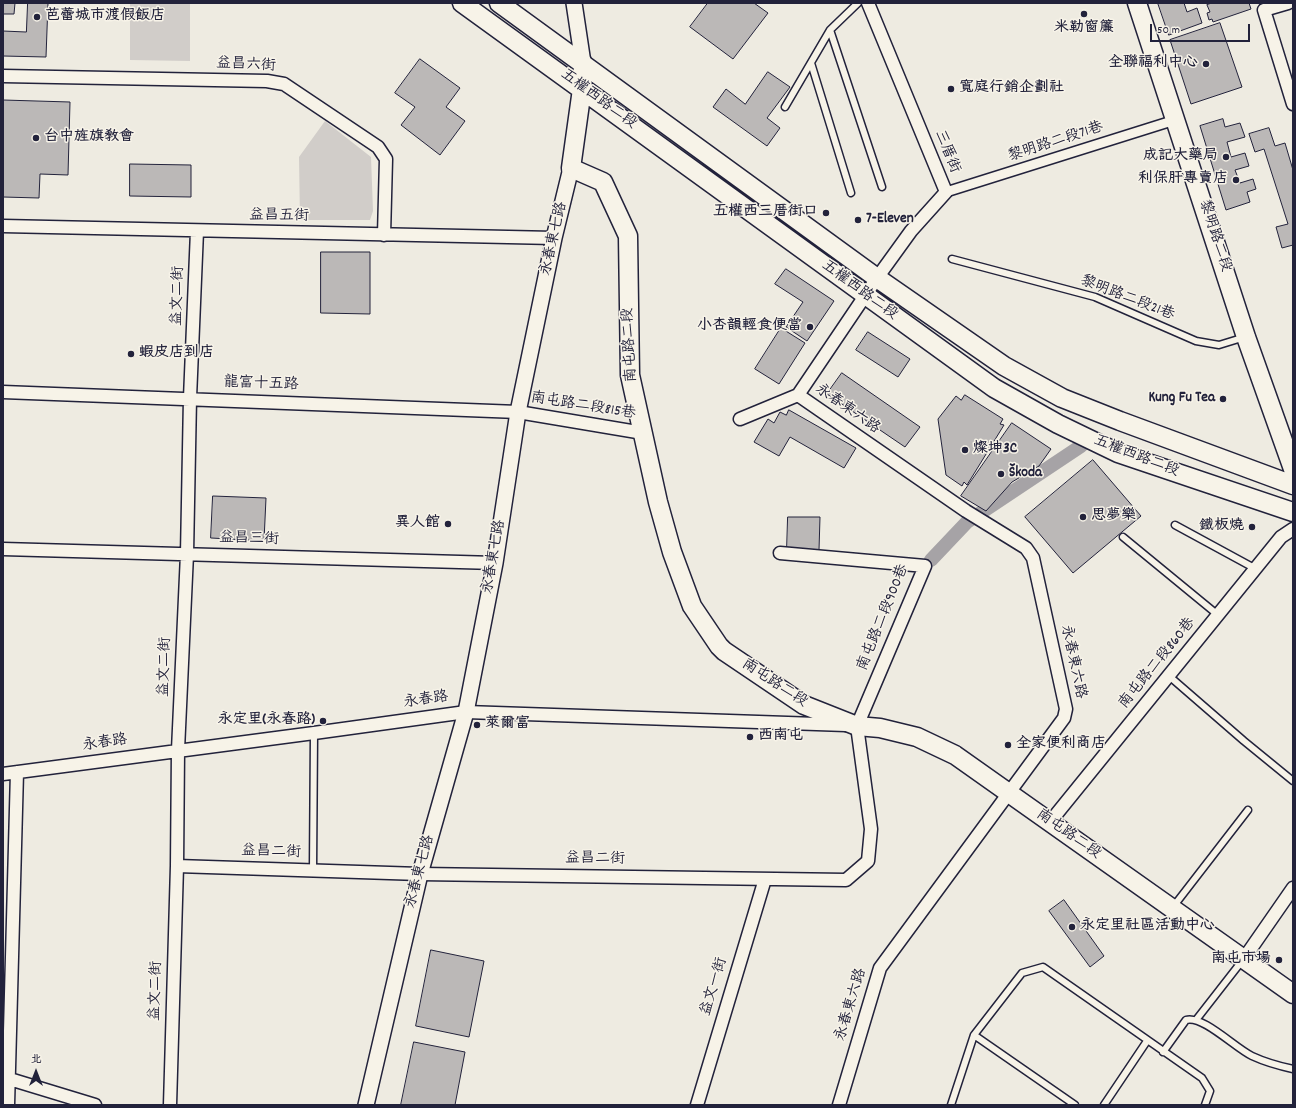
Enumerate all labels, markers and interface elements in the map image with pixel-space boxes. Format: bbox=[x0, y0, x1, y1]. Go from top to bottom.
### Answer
place label: 芭蕾城市渡假飯店 bbox=[45, 8, 165, 26]
marker: 米勒窗簾 bbox=[1079, 9, 1089, 19]
marker: 芭蕾城市渡假飯店 bbox=[32, 12, 42, 22]
scale bar bbox=[1152, 16, 1252, 42]
place label: 米勒窗簾 bbox=[1054, 20, 1114, 38]
text: 50 m bbox=[1157, 22, 1180, 39]
street label: 益昌六街 bbox=[216, 55, 276, 77]
place label: 全聯福利中心 bbox=[1108, 55, 1198, 73]
marker: 全聯福利中心 bbox=[1201, 59, 1211, 69]
street label: 五權西路二段 bbox=[556, 66, 640, 134]
place label: 寬庭行銷企劃社 bbox=[959, 80, 1064, 98]
marker: 寬庭行銷企劃社 bbox=[946, 84, 956, 94]
street label: 黎明路二段71巷 bbox=[1006, 119, 1106, 167]
street label: 三厝街 bbox=[929, 128, 963, 176]
place label: 台中旌旗教會 bbox=[44, 129, 134, 147]
marker: 台中旌旗教會 bbox=[31, 133, 41, 143]
place label: 成記大藥局 bbox=[1143, 148, 1218, 166]
marker: 成記大藥局 bbox=[1221, 152, 1231, 162]
place label: 利保肝專賣店 bbox=[1138, 171, 1228, 189]
marker: 利保肝專賣店 bbox=[1231, 175, 1241, 185]
street label: 黎明路二段 bbox=[1194, 198, 1234, 274]
street label: 永春東七路 bbox=[538, 200, 572, 278]
place label: 五權西三厝街口 bbox=[713, 204, 818, 222]
street label: 益昌五街 bbox=[249, 207, 309, 227]
marker: 五權西三厝街口 bbox=[821, 208, 831, 218]
place label: 7-Eleven bbox=[866, 211, 914, 229]
marker: 7-Eleven bbox=[853, 215, 863, 225]
street label: 五權西路二段 bbox=[817, 257, 901, 325]
street label: 益文二街 bbox=[169, 266, 189, 326]
street label: 黎明路二段21巷 bbox=[1077, 273, 1177, 325]
street label: 南屯路二段 bbox=[620, 307, 642, 383]
place label: 小杏韻輕食便當 bbox=[697, 318, 802, 336]
marker: 小杏韻輕食便當 bbox=[805, 322, 815, 332]
place label: 蝦皮店到店 bbox=[139, 345, 214, 363]
marker: 蝦皮店到店 bbox=[126, 349, 136, 359]
street label: 龍富十五路 bbox=[223, 375, 299, 395]
street label: 永春東六路 bbox=[811, 381, 883, 439]
street label: 南屯路二段815巷 bbox=[529, 390, 637, 424]
place label: Kung Fu Tea bbox=[1148, 390, 1215, 408]
marker: Kung Fu Tea bbox=[1218, 394, 1228, 404]
street label: 五權西路二段 bbox=[1091, 432, 1181, 482]
place label: 燦坤3C bbox=[973, 441, 1017, 459]
marker: 燦坤3C bbox=[960, 445, 970, 455]
place label: Škoda bbox=[1009, 465, 1042, 483]
marker: Škoda bbox=[996, 469, 1006, 479]
place label: 思夢樂 bbox=[1091, 508, 1136, 526]
marker: 思夢樂 bbox=[1078, 512, 1088, 522]
place label: 異人館 bbox=[395, 515, 440, 533]
place label: 鐵板燒 bbox=[1199, 518, 1244, 536]
marker: 異人館 bbox=[443, 519, 453, 529]
street label: 永春東七路 bbox=[480, 519, 510, 595]
marker: 鐵板燒 bbox=[1247, 522, 1257, 532]
street label: 益昌三街 bbox=[219, 530, 279, 550]
street label: 南屯路二段900巷 bbox=[854, 562, 914, 674]
street label: 南屯路二段860巷 bbox=[1116, 615, 1200, 713]
street label: 永春東六路 bbox=[1055, 623, 1089, 701]
street label: 益文二街 bbox=[156, 637, 176, 697]
street label: 南屯路二段 bbox=[738, 656, 810, 712]
street label: 永春路 bbox=[402, 689, 450, 713]
place label: 永定里(永春路) bbox=[218, 712, 315, 730]
marker: 永定里(永春路) bbox=[318, 716, 328, 726]
place label: 萊爾富 bbox=[485, 716, 530, 734]
marker: 萊爾富 bbox=[472, 720, 482, 730]
place label: 西南屯 bbox=[758, 728, 803, 746]
street label: 永春路 bbox=[81, 732, 129, 756]
marker: 西南屯 bbox=[745, 732, 755, 742]
place label: 全家便利商店 bbox=[1016, 736, 1106, 754]
marker: 全家便利商店 bbox=[1003, 740, 1013, 750]
street label: 南屯路二段 bbox=[1032, 806, 1104, 864]
street label: 永春東七路 bbox=[403, 833, 439, 911]
street label: 益昌二街 bbox=[241, 843, 301, 863]
street label: 益昌二街 bbox=[565, 850, 625, 870]
place label: 永定里社區活動中心 bbox=[1080, 918, 1215, 936]
marker: 永定里社區活動中心 bbox=[1067, 922, 1077, 932]
place label: 南屯市場 bbox=[1211, 951, 1271, 969]
marker: 南屯市場 bbox=[1274, 955, 1284, 965]
street label: 益文一街 bbox=[698, 956, 732, 1018]
street label: 益文二街 bbox=[147, 961, 167, 1021]
street label: 永春東六路 bbox=[832, 967, 872, 1043]
north arrow bbox=[16, 1052, 56, 1092]
text: 北 bbox=[31, 1052, 42, 1068]

